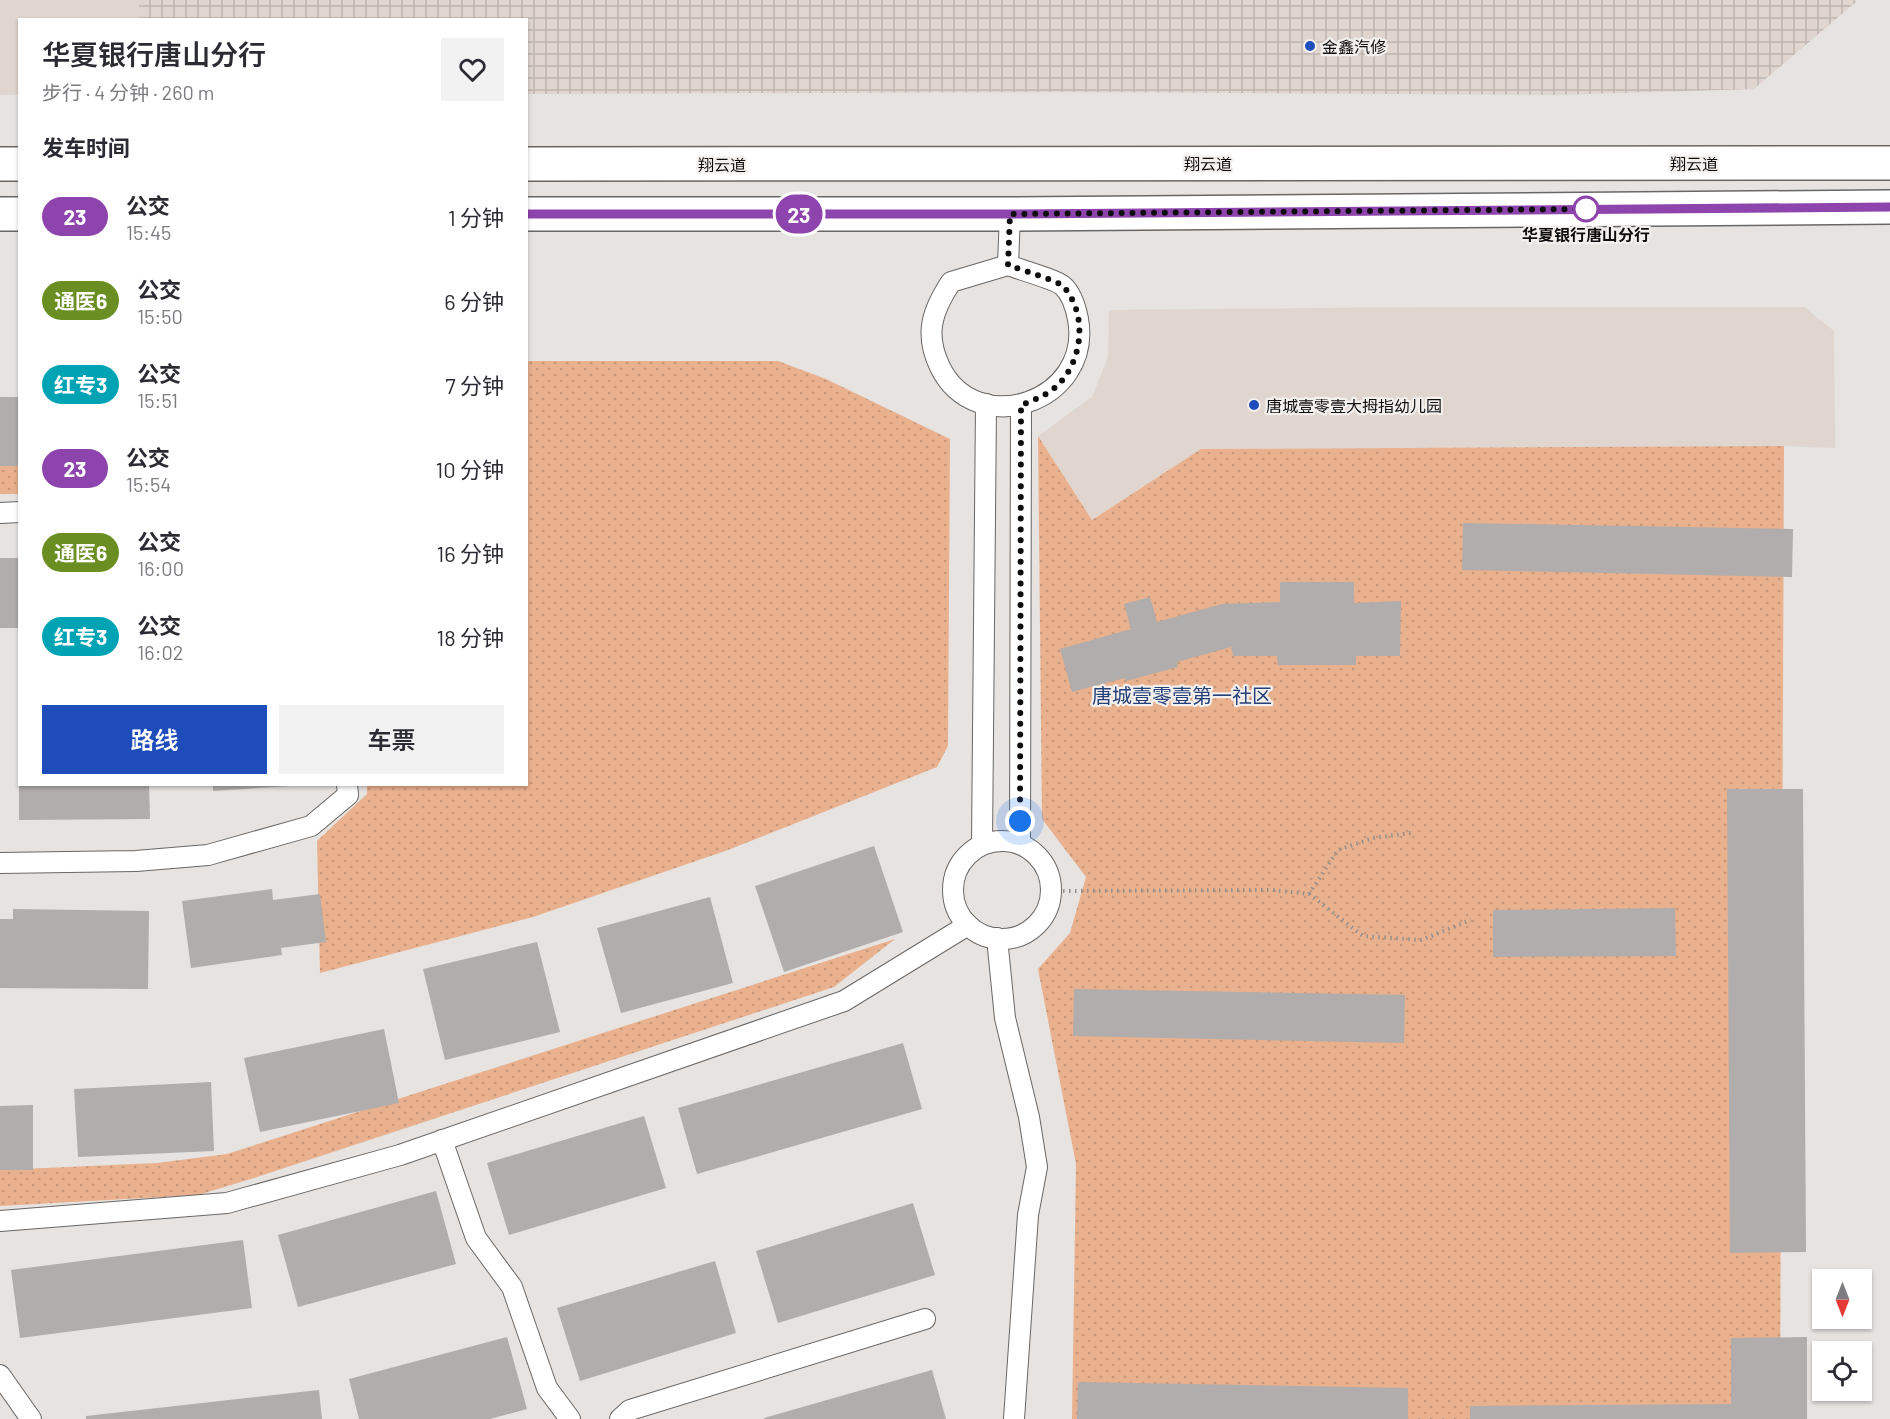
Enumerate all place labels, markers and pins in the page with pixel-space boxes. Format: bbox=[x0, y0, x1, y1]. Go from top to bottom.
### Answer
place label: 金鑫汽修 bbox=[1322, 37, 1386, 56]
marker: 金鑫汽修 bbox=[1303, 39, 1317, 53]
marker: 华夏银行唐山分行 bbox=[1573, 196, 1599, 222]
place label: 华夏银行唐山分行 bbox=[1522, 225, 1650, 244]
place label: 唐城壹零壹大拇指幼儿园 bbox=[1266, 396, 1442, 415]
marker: 唐城壹零壹大拇指幼儿园 bbox=[1247, 398, 1261, 412]

